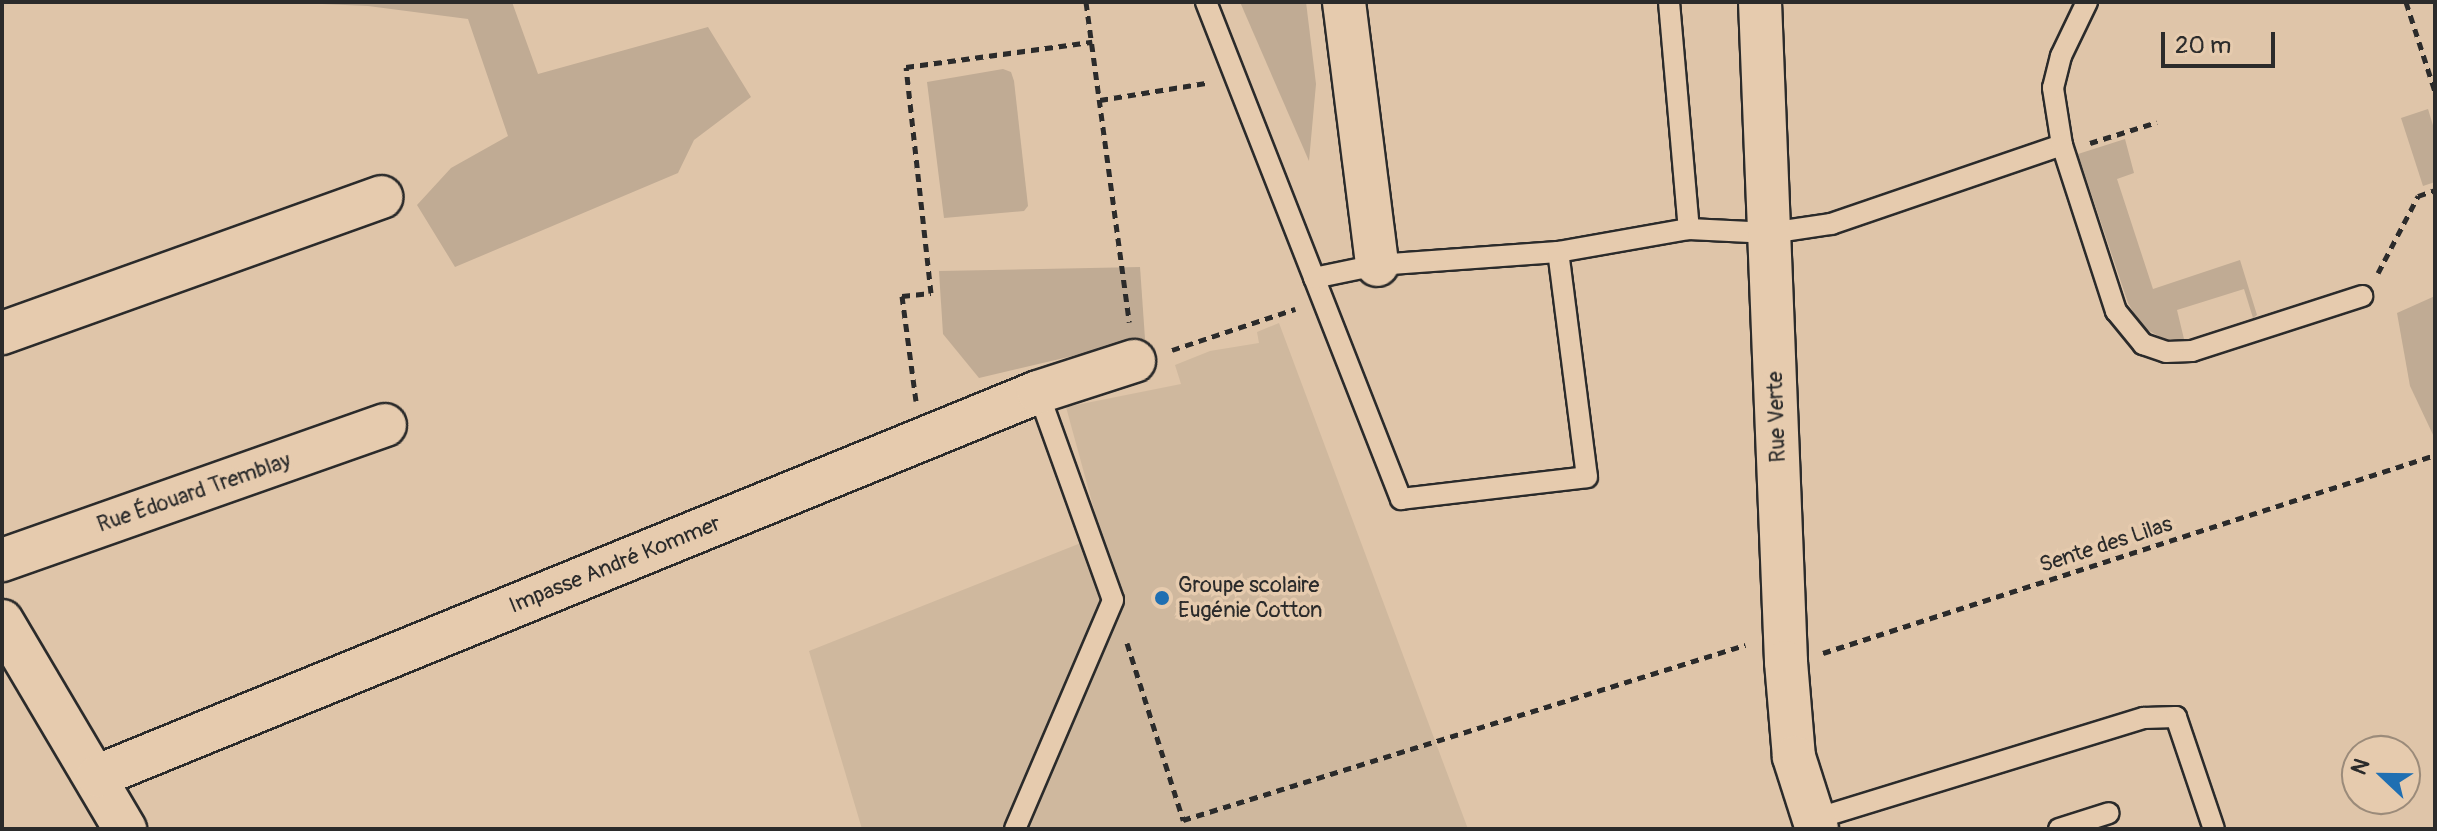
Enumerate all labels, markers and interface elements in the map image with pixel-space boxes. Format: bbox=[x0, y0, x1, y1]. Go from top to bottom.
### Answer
scale bar bbox=[2165, 16, 2279, 66]
text: 20 m bbox=[2175, 31, 2231, 60]
street label: Rue Verte bbox=[1762, 371, 1792, 463]
street label: Rue Édouard Tremblay bbox=[94, 447, 294, 539]
street label: Impasse André Kommer bbox=[505, 510, 725, 620]
street label: Sente des Lilas bbox=[2036, 511, 2176, 579]
place label: Groupe scolaire Eugénie Cotton bbox=[1178, 572, 1322, 624]
marker: Groupe scolaire Eugénie Cotton bbox=[1153, 589, 1171, 607]
north arrow bbox=[2341, 735, 2421, 815]
text: N bbox=[2345, 755, 2376, 779]

